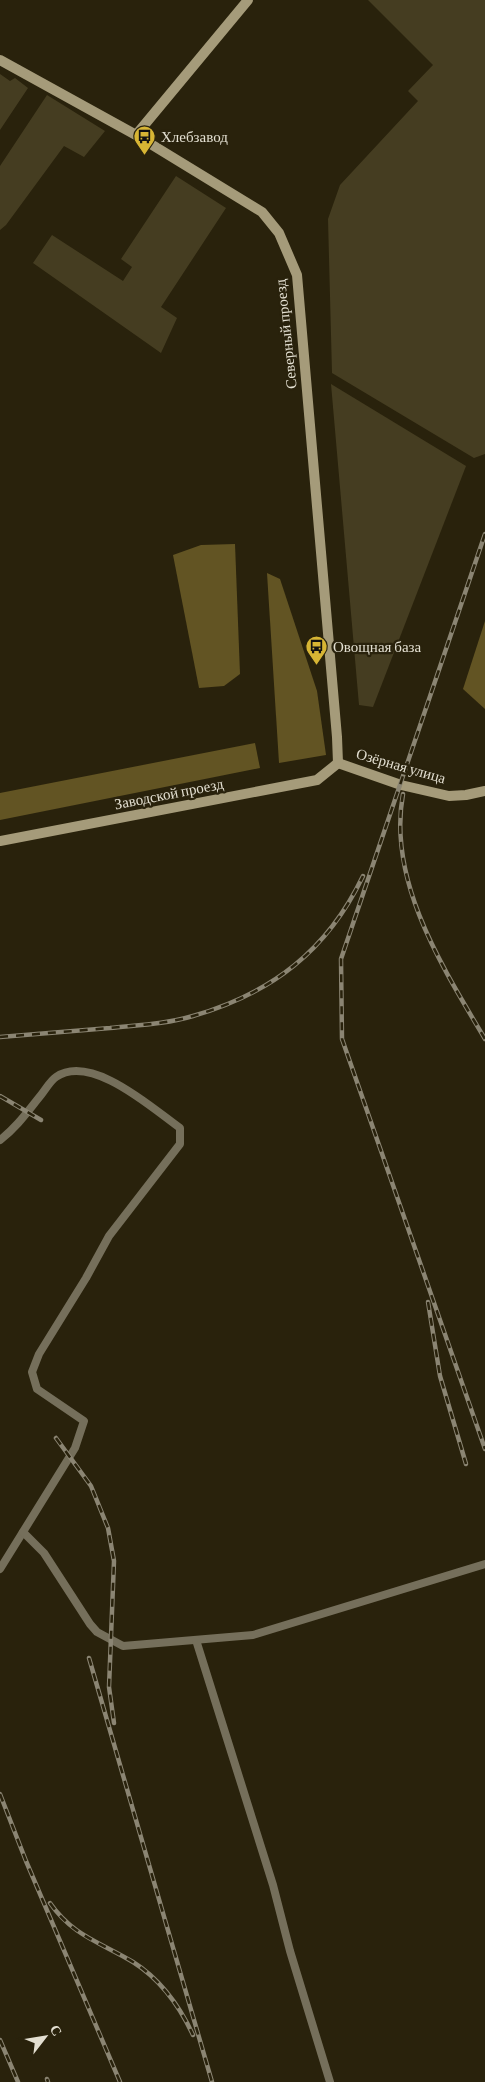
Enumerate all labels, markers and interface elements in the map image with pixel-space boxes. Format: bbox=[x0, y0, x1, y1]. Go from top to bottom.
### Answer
bus stop icon: Хлебзавод bbox=[133, 125, 157, 156]
place label: Хлебзавод bbox=[161, 129, 228, 145]
street label: Северный проезд bbox=[272, 278, 300, 390]
bus stop icon: Овощная база bbox=[305, 635, 329, 666]
place label: Овощная база bbox=[333, 639, 421, 655]
street label: Озёрная улица bbox=[354, 746, 448, 787]
street label: Заводской проезд bbox=[113, 776, 225, 812]
north arrow bbox=[20, 2012, 70, 2062]
text: С bbox=[47, 2022, 66, 2039]

